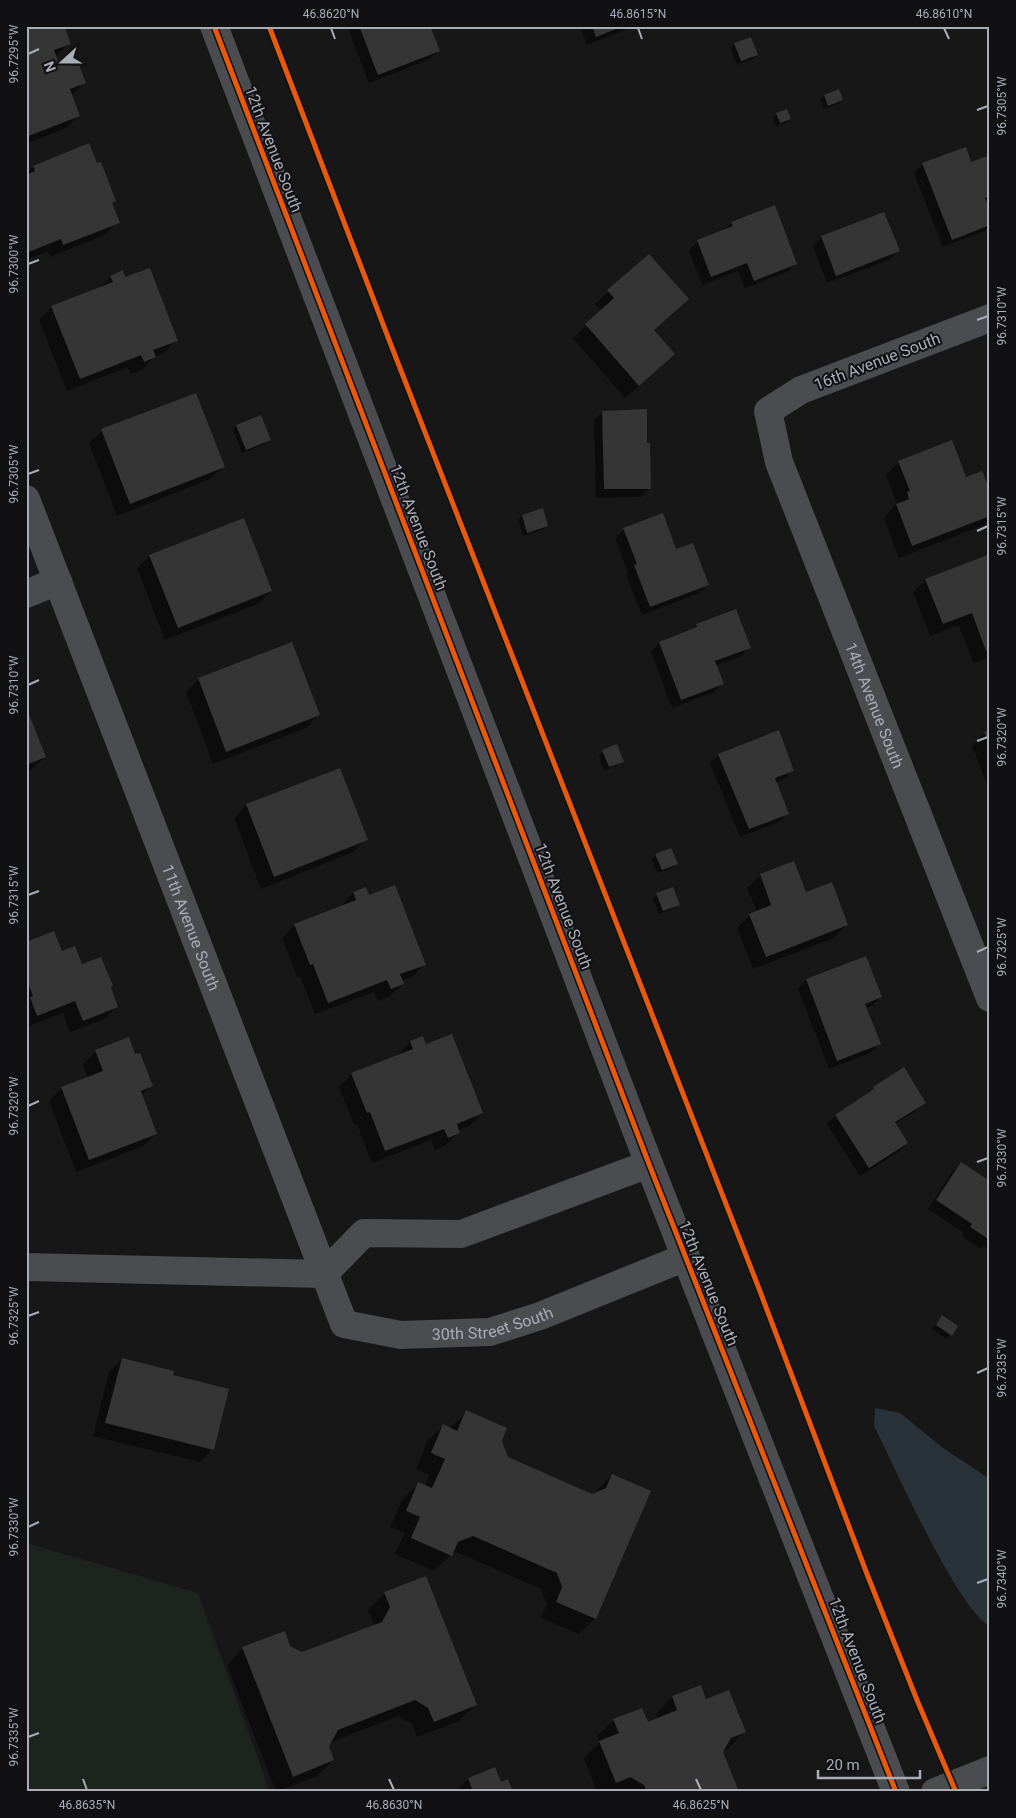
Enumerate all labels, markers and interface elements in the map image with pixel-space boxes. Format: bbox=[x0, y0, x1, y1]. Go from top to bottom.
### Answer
text: 46.8620°N bbox=[303, 7, 359, 21]
text: 46.8615°N bbox=[610, 7, 666, 21]
text: 46.8610°N bbox=[916, 7, 972, 21]
text: 96.7295°W bbox=[7, 24, 21, 83]
north arrow bbox=[38, 38, 88, 88]
text: N bbox=[41, 59, 59, 74]
text: 96.7305°W bbox=[995, 76, 1009, 135]
street label: 12th Avenue South bbox=[241, 83, 306, 215]
text: 96.7300°W bbox=[7, 234, 21, 293]
text: 96.7310°W bbox=[995, 286, 1009, 345]
street label: 16th Avenue South bbox=[811, 329, 943, 394]
text: 96.7305°W bbox=[7, 444, 21, 503]
street label: 12th Avenue South bbox=[386, 461, 451, 593]
text: 96.7315°W bbox=[995, 496, 1009, 555]
street label: 14th Avenue South bbox=[841, 640, 908, 771]
text: 96.7310°W bbox=[7, 655, 21, 714]
text: 96.7320°W bbox=[995, 707, 1009, 766]
street label: 12th Avenue South bbox=[531, 840, 596, 972]
street label: 11th Avenue South bbox=[158, 862, 224, 993]
text: 96.7315°W bbox=[7, 865, 21, 924]
text: 96.7325°W bbox=[995, 917, 1009, 976]
text: 96.7320°W bbox=[7, 1076, 21, 1135]
text: 96.7330°W bbox=[995, 1128, 1009, 1187]
street label: 12th Avenue South bbox=[675, 1218, 742, 1349]
text: 96.7325°W bbox=[7, 1286, 21, 1345]
street label: 30th Street South bbox=[432, 1303, 556, 1344]
text: 96.7335°W bbox=[995, 1338, 1009, 1397]
text: 96.7330°W bbox=[7, 1497, 21, 1556]
text: 96.7340°W bbox=[995, 1549, 1009, 1608]
street label: 12th Avenue South bbox=[825, 1594, 890, 1726]
text: 96.7335°W bbox=[7, 1707, 21, 1766]
scale bar bbox=[818, 1748, 921, 1780]
text: 20 m bbox=[826, 1756, 860, 1774]
text: 46.8635°N bbox=[59, 1798, 115, 1812]
text: 46.8630°N bbox=[366, 1798, 422, 1812]
text: 46.8625°N bbox=[673, 1798, 729, 1812]

